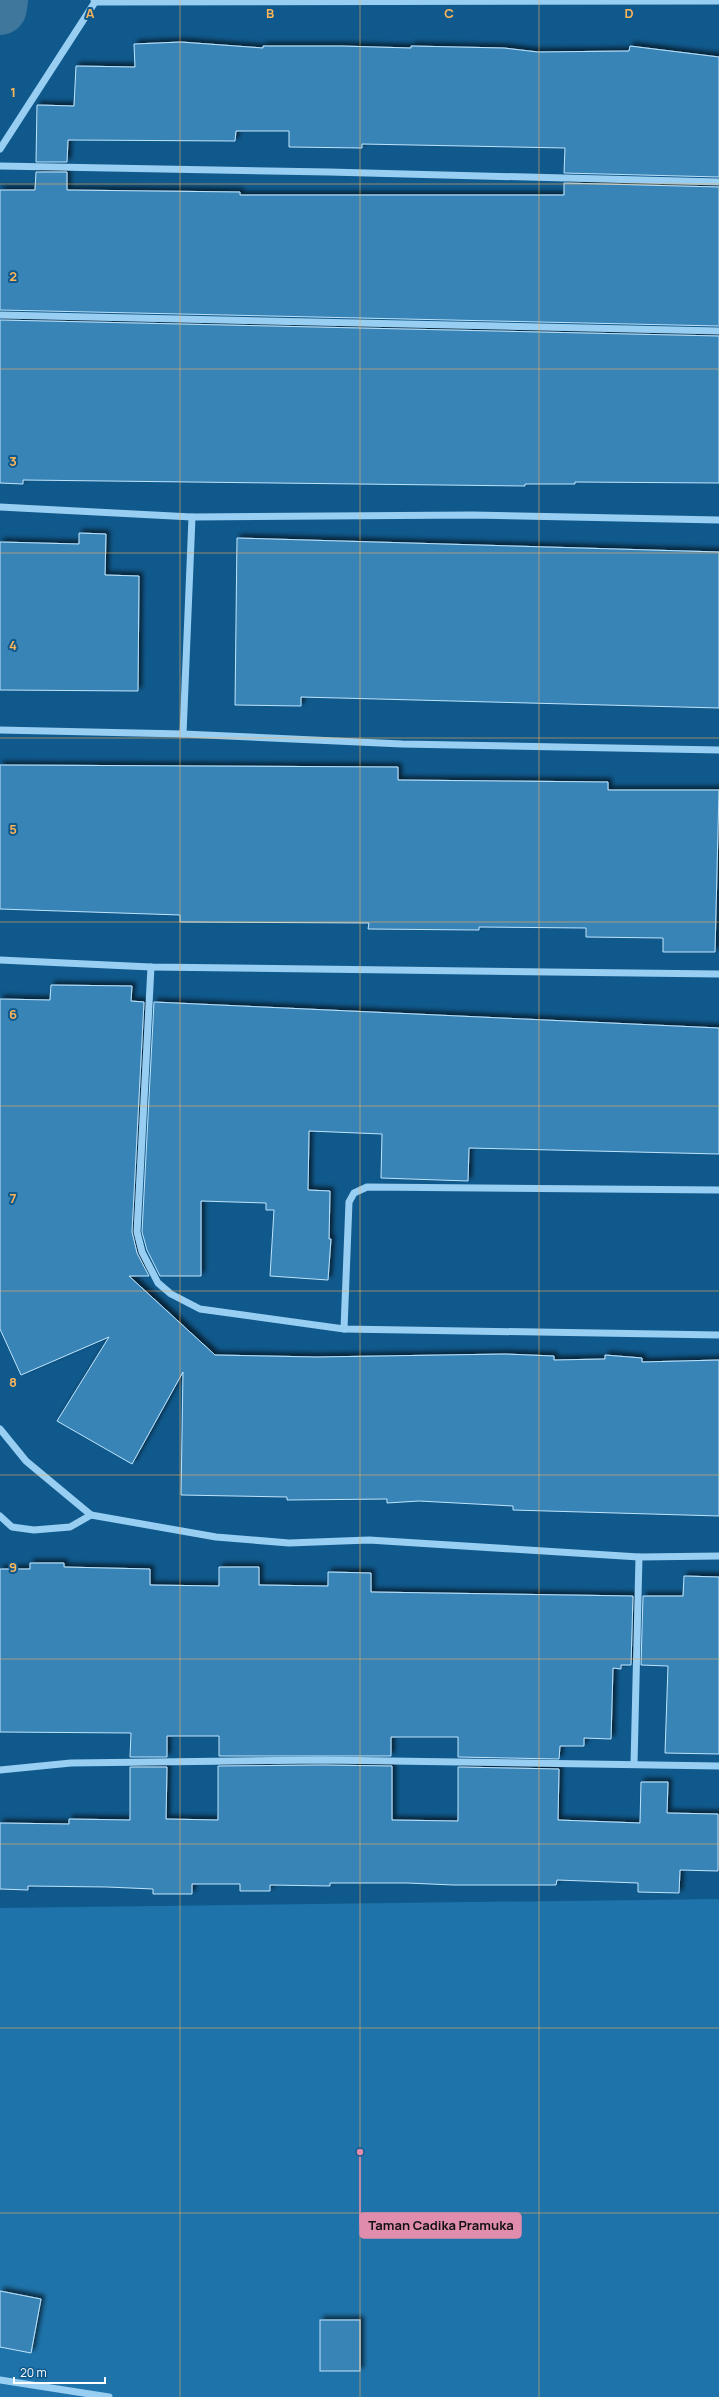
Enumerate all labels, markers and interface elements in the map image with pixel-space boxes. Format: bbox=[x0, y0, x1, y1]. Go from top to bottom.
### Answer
text: A bbox=[86, 4, 95, 22]
text: B bbox=[266, 4, 274, 22]
text: C bbox=[444, 4, 454, 22]
text: D bbox=[624, 4, 634, 22]
text: 1 bbox=[10, 83, 16, 101]
text: 2 bbox=[9, 267, 17, 285]
text: 3 bbox=[9, 452, 17, 470]
text: 4 bbox=[9, 636, 17, 654]
text: 5 bbox=[9, 820, 17, 838]
text: 6 bbox=[9, 1005, 17, 1023]
text: 7 bbox=[10, 1189, 17, 1207]
text: 8 bbox=[9, 1373, 17, 1391]
text: 9 bbox=[9, 1558, 17, 1576]
callout: Taman Cadika Pramuka bbox=[360, 2213, 521, 2238]
text: Taman Cadika Pramuka bbox=[368, 2216, 514, 2234]
scale bar bbox=[14, 2359, 105, 2385]
text: 20 m bbox=[20, 2364, 47, 2381]

